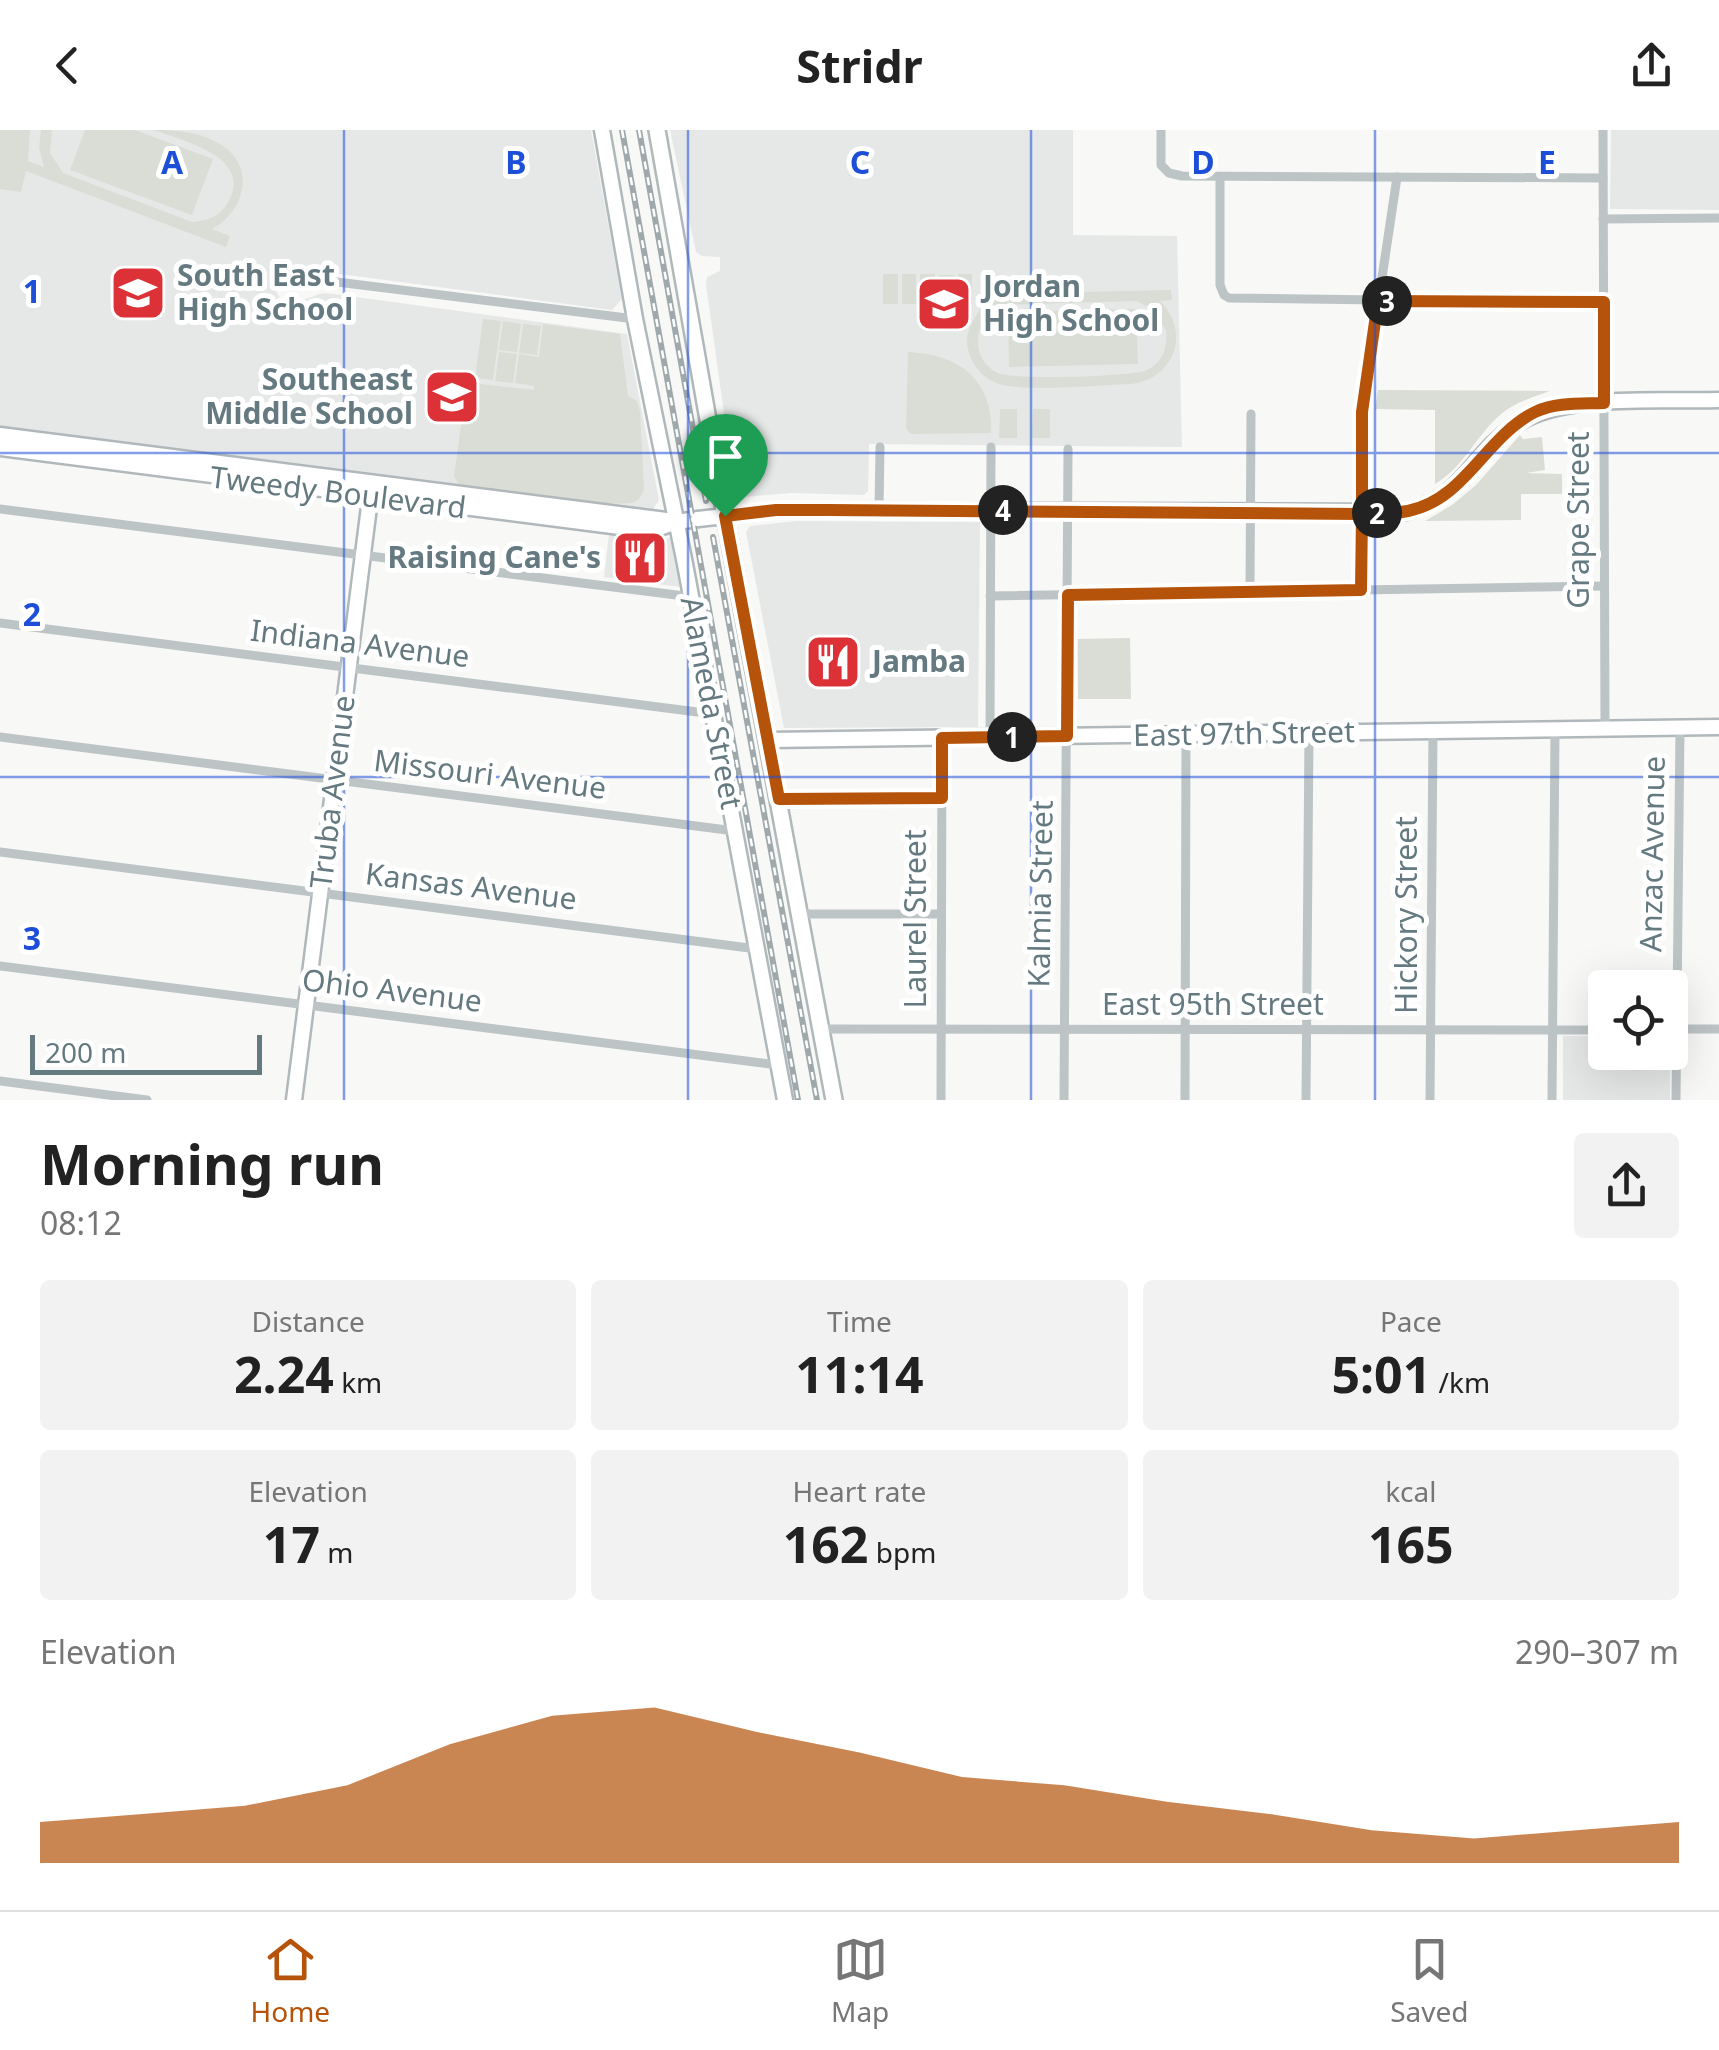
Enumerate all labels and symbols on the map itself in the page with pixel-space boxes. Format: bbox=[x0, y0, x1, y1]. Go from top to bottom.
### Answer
text: A bbox=[161, 140, 184, 183]
text: B bbox=[505, 140, 527, 183]
text: C bbox=[850, 140, 870, 183]
text: D bbox=[1191, 140, 1215, 183]
text: E bbox=[1538, 140, 1556, 183]
place label: South East High School bbox=[177, 254, 353, 329]
school or university icon: South East High School bbox=[108, 263, 168, 323]
place label: Jordan High School bbox=[980, 265, 1159, 340]
text: 1 bbox=[23, 269, 41, 312]
school or university icon: Jordan High School bbox=[914, 274, 974, 334]
pin: 3 bbox=[1362, 276, 1412, 326]
place label: Southeast Middle School bbox=[205, 358, 413, 433]
school or university icon: Southeast Middle School bbox=[422, 367, 482, 427]
pin bbox=[683, 414, 768, 517]
street label: Grape Street bbox=[1557, 431, 1598, 609]
street label: Tweedy Boulevard bbox=[208, 455, 469, 528]
pin: 4 bbox=[978, 485, 1028, 535]
pin: 2 bbox=[1352, 488, 1402, 538]
restaurant icon: Raising Cane's bbox=[610, 528, 670, 588]
place label: Raising Cane's bbox=[388, 536, 601, 577]
text: 2 bbox=[23, 592, 41, 635]
street label: Alameda Street bbox=[672, 593, 753, 813]
street label: Indiana Avenue bbox=[248, 609, 472, 676]
restaurant icon: Jamba bbox=[803, 632, 863, 692]
place label: Jamba bbox=[869, 640, 966, 681]
street label: Truba Avenue bbox=[299, 693, 364, 891]
street label: East 97th Street bbox=[1133, 710, 1355, 755]
pin: 1 bbox=[987, 712, 1037, 762]
street label: Missouri Avenue bbox=[372, 739, 609, 808]
street label: Anzac Avenue bbox=[1629, 756, 1674, 952]
street label: Kalmia Street bbox=[1017, 800, 1062, 988]
street label: Hickory Street bbox=[1385, 816, 1426, 1014]
street label: Laurel Street bbox=[894, 829, 935, 1009]
street label: Kansas Avenue bbox=[363, 852, 579, 919]
text: 3 bbox=[23, 916, 41, 959]
street label: Ohio Avenue bbox=[300, 958, 485, 1021]
street label: East 95th Street bbox=[1102, 983, 1324, 1024]
scale bar bbox=[30, 1030, 262, 1074]

